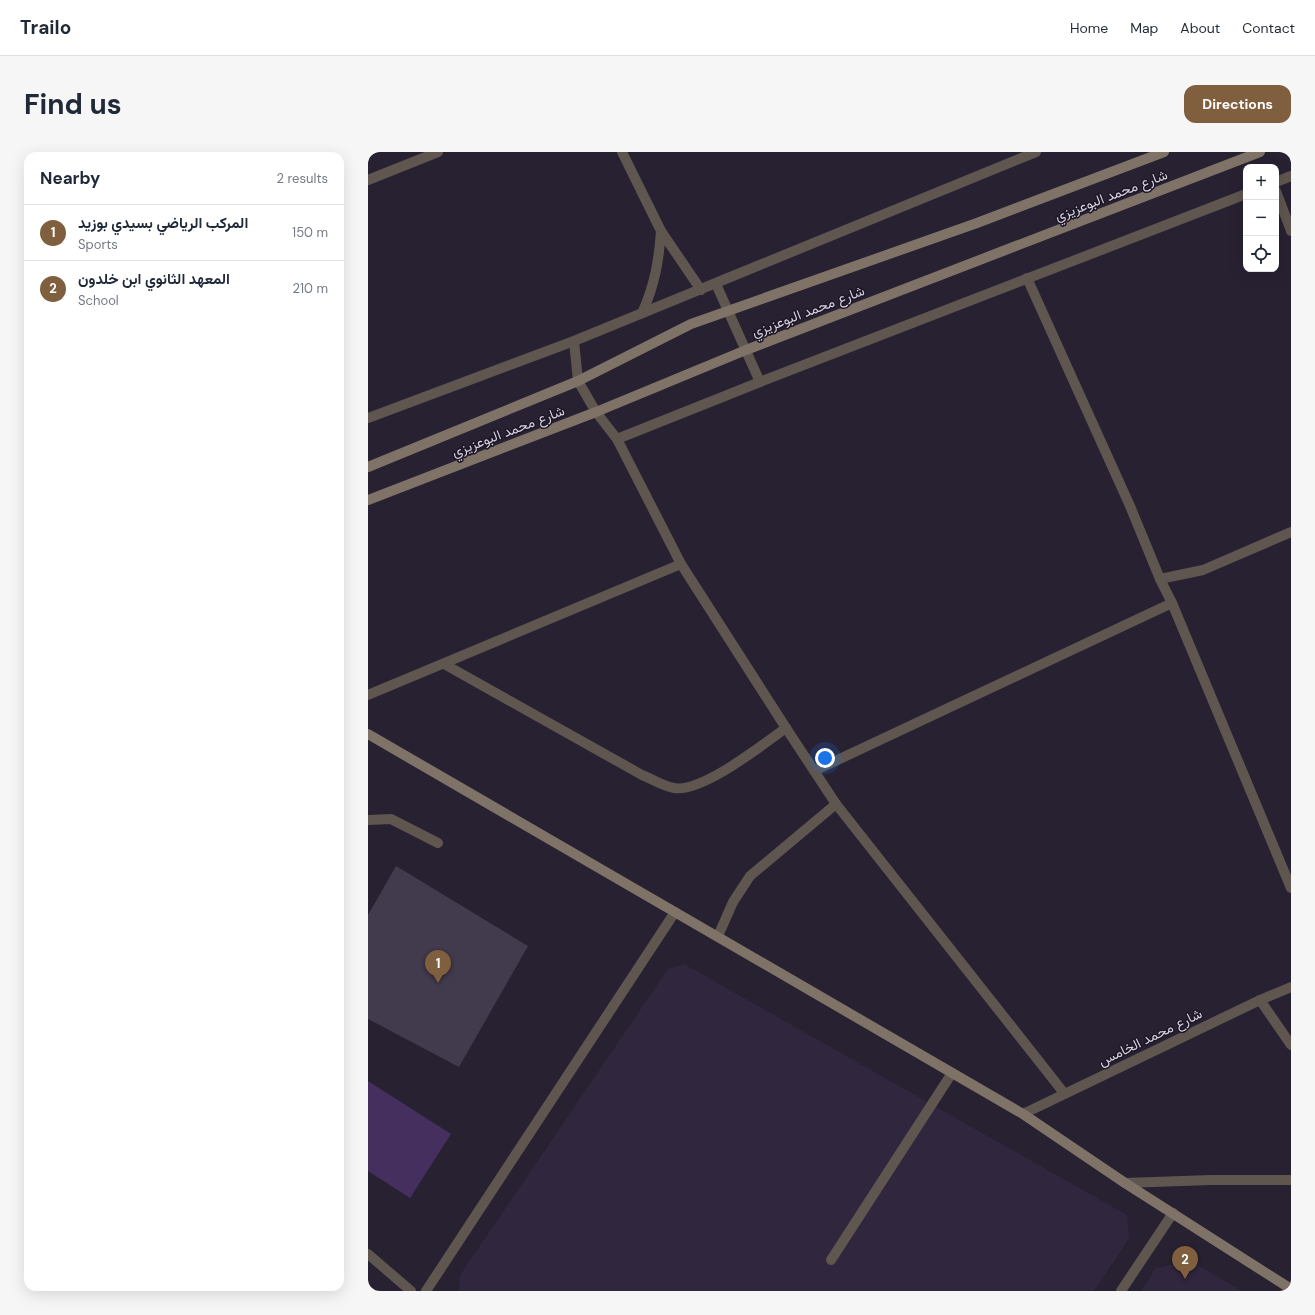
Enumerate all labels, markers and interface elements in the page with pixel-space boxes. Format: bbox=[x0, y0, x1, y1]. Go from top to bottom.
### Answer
text: Trailo bbox=[20, 15, 71, 40]
text: Home bbox=[1070, 19, 1108, 37]
text: Map bbox=[1130, 19, 1158, 37]
text: About bbox=[1180, 19, 1220, 37]
text: Contact bbox=[1242, 19, 1295, 37]
button: Directions bbox=[1184, 85, 1291, 123]
text: Find us bbox=[24, 86, 122, 123]
map controls bbox=[1243, 164, 1279, 272]
button: + bbox=[1243, 164, 1279, 200]
street label: شارع محمد البوعزيزي bbox=[1052, 165, 1171, 228]
text: Nearby bbox=[40, 167, 100, 189]
text: 2 results bbox=[277, 170, 328, 187]
button: − bbox=[1243, 200, 1279, 236]
text: المركب الرياضي بسيدي بوزيد bbox=[78, 213, 248, 233]
text: 1 bbox=[51, 224, 55, 241]
text: 150 m bbox=[292, 224, 328, 241]
text: Sports bbox=[78, 236, 118, 253]
button: locate bbox=[1243, 236, 1279, 272]
text: المعهد الثانوي ابن خلدون bbox=[78, 269, 230, 289]
text: 2 bbox=[49, 280, 57, 297]
text: 210 m bbox=[293, 280, 328, 297]
street label: شارع محمد البوعزيزي bbox=[749, 281, 868, 344]
text: School bbox=[78, 292, 119, 309]
street label: شارع محمد البوعزيزي bbox=[449, 401, 568, 464]
your location bbox=[815, 748, 835, 768]
pin: 1 bbox=[425, 950, 451, 983]
street label: شارع محمد الخامس bbox=[1095, 1004, 1206, 1072]
pin: 2 bbox=[1172, 1246, 1198, 1279]

